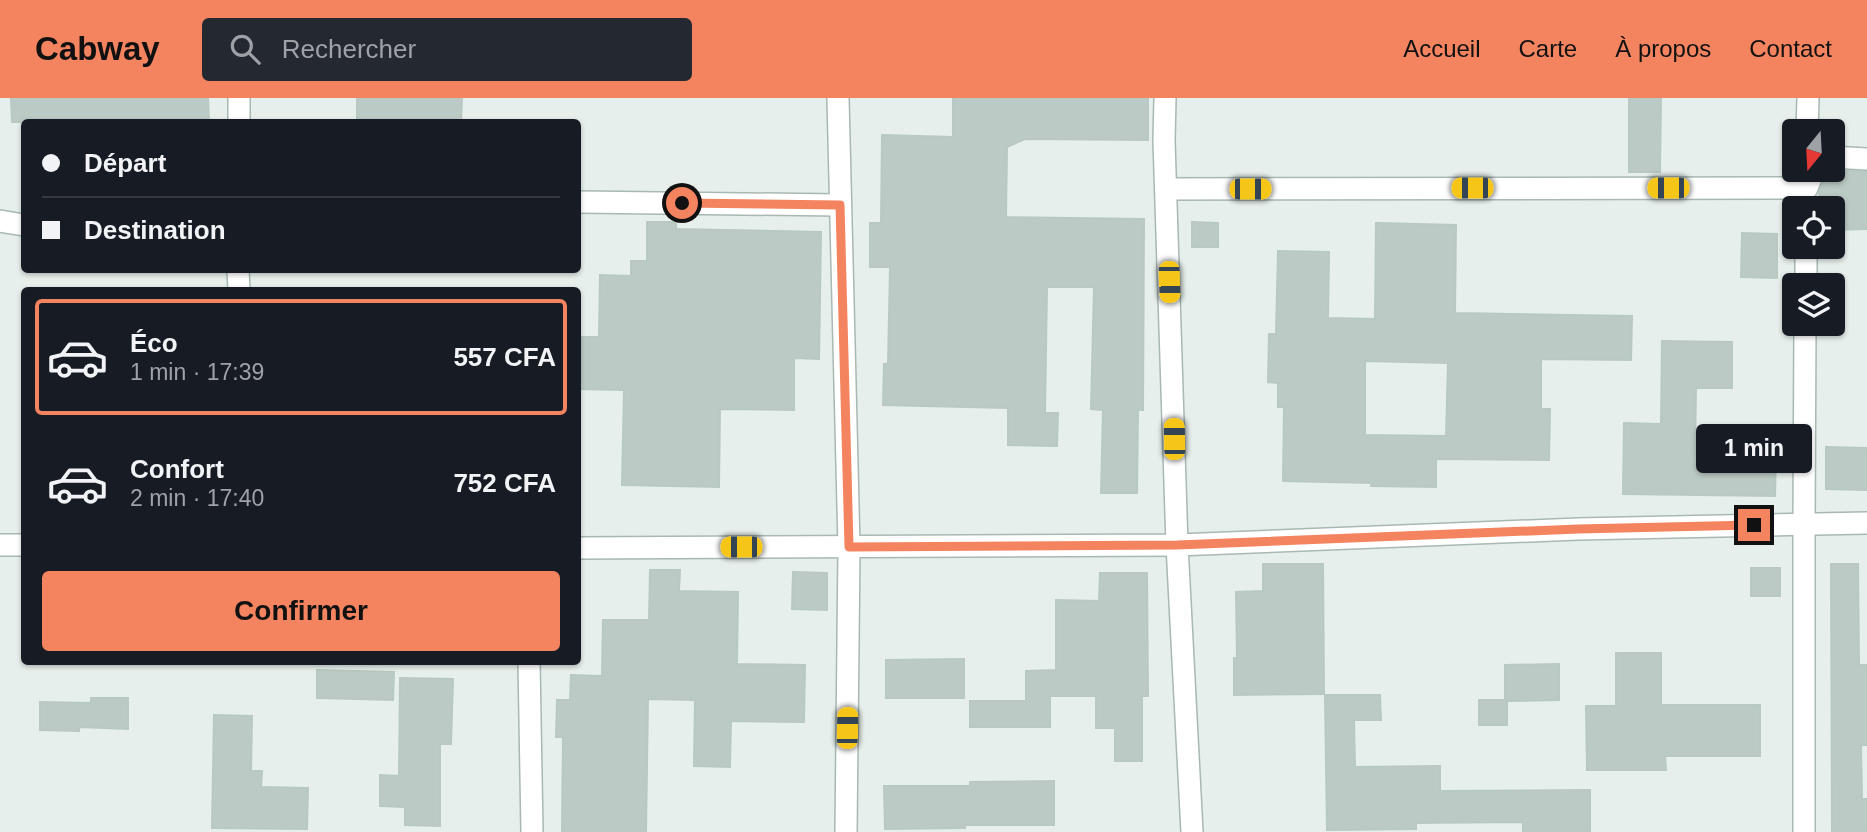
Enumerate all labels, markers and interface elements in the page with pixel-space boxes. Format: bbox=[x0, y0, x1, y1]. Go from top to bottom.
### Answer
search box bbox=[202, 18, 692, 81]
text: Cabway bbox=[35, 30, 160, 67]
icon: search bbox=[226, 30, 264, 68]
text: Rechercher bbox=[282, 34, 416, 64]
text: Accueil bbox=[1403, 35, 1481, 62]
text: Carte bbox=[1519, 35, 1577, 62]
text: À propos bbox=[1615, 35, 1711, 62]
text: Contact bbox=[1749, 35, 1832, 62]
north arrow bbox=[1782, 119, 1844, 182]
map controls bbox=[1782, 119, 1845, 336]
text: Départ bbox=[84, 148, 166, 178]
car bbox=[1452, 178, 1494, 199]
car bbox=[1648, 178, 1690, 199]
car bbox=[1230, 179, 1272, 200]
route start bbox=[666, 187, 698, 219]
button: locate bbox=[1782, 196, 1845, 259]
text: Destination bbox=[84, 215, 226, 245]
car bbox=[1158, 261, 1181, 303]
button: layers bbox=[1782, 273, 1845, 336]
icon: car bbox=[46, 326, 109, 389]
text: Éco bbox=[130, 328, 178, 358]
text: 557 CFA bbox=[453, 342, 556, 372]
text: 1 min · 17:39 bbox=[130, 359, 264, 385]
car bbox=[1164, 418, 1185, 460]
callout: 1 min bbox=[1696, 424, 1812, 472]
text: 1 min bbox=[1724, 435, 1784, 461]
icon: car bbox=[46, 452, 109, 515]
text: Confort bbox=[130, 454, 224, 484]
text: 752 CFA bbox=[453, 468, 556, 498]
text: 2 min · 17:40 bbox=[130, 485, 264, 511]
route end bbox=[1738, 509, 1770, 541]
car bbox=[721, 537, 763, 558]
button: Confirmer bbox=[42, 571, 560, 651]
car bbox=[837, 707, 858, 749]

